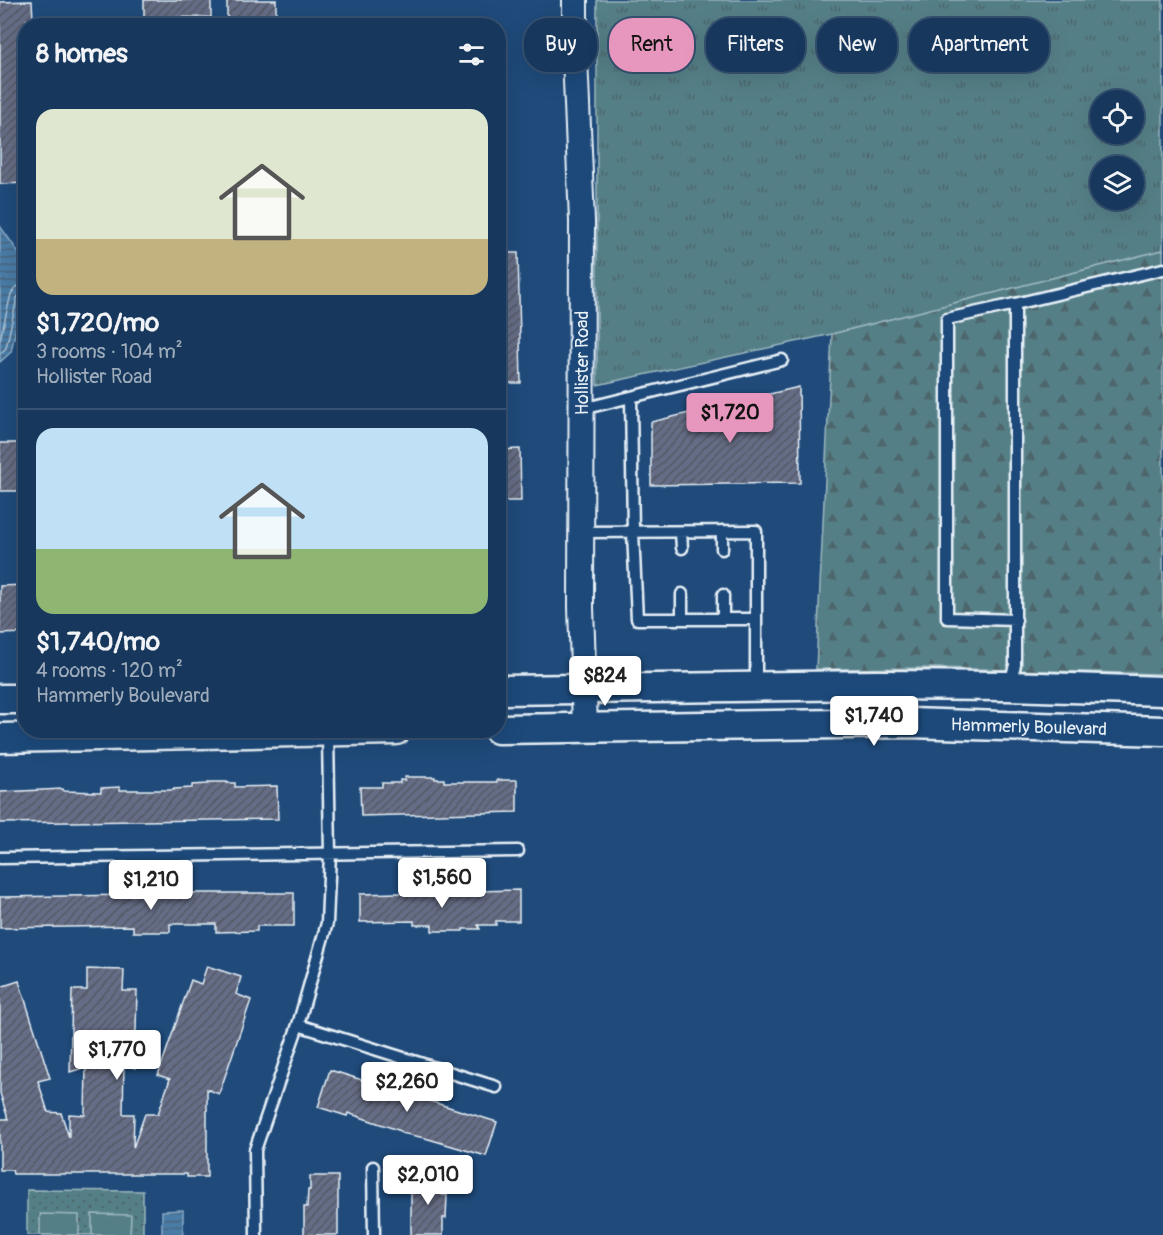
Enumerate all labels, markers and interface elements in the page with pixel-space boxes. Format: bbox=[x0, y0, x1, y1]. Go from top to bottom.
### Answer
chip: Buy bbox=[524, 18, 597, 72]
chip: Rent bbox=[609, 18, 694, 72]
chip: Filters bbox=[706, 18, 805, 72]
chip: New bbox=[817, 18, 897, 72]
chip: Apartment bbox=[909, 18, 1049, 72]
text: 8 homes bbox=[36, 38, 128, 70]
icon: filters bbox=[455, 38, 488, 71]
map controls bbox=[1090, 90, 1144, 210]
button: locate bbox=[1090, 90, 1144, 144]
icon: home bbox=[208, 148, 316, 256]
button: layers bbox=[1090, 156, 1144, 210]
text: $1,720/mo bbox=[36, 307, 159, 339]
street label: Hollister Road bbox=[571, 311, 594, 415]
text: 3 rooms · 104 m² bbox=[36, 339, 183, 364]
text: Hollister Road bbox=[36, 364, 152, 389]
pin: $1,720 bbox=[681, 393, 779, 444]
text: $1,720 bbox=[700, 400, 760, 425]
icon: home bbox=[208, 467, 316, 575]
text: $1,740/mo bbox=[36, 626, 160, 658]
pin: $824 bbox=[569, 656, 641, 707]
text: 4 rooms · 120 m² bbox=[36, 658, 183, 683]
text: $824 bbox=[583, 663, 627, 688]
text: Hammerly Boulevard bbox=[36, 683, 210, 708]
pin: $1,740 bbox=[825, 696, 923, 747]
text: $1,740 bbox=[844, 703, 904, 728]
street label: Hammerly Boulevard bbox=[950, 713, 1107, 741]
pin: $1,560 bbox=[393, 858, 491, 909]
pin: $1,210 bbox=[102, 860, 200, 911]
text: $1,560 bbox=[412, 865, 472, 890]
text: $1,210 bbox=[123, 867, 179, 892]
pin: $1,770 bbox=[68, 1030, 166, 1081]
text: $1,770 bbox=[88, 1037, 146, 1062]
pin: $2,260 bbox=[358, 1062, 456, 1113]
text: $2,260 bbox=[375, 1069, 439, 1094]
pin: $2,010 bbox=[379, 1155, 477, 1206]
text: $2,010 bbox=[397, 1162, 459, 1187]

